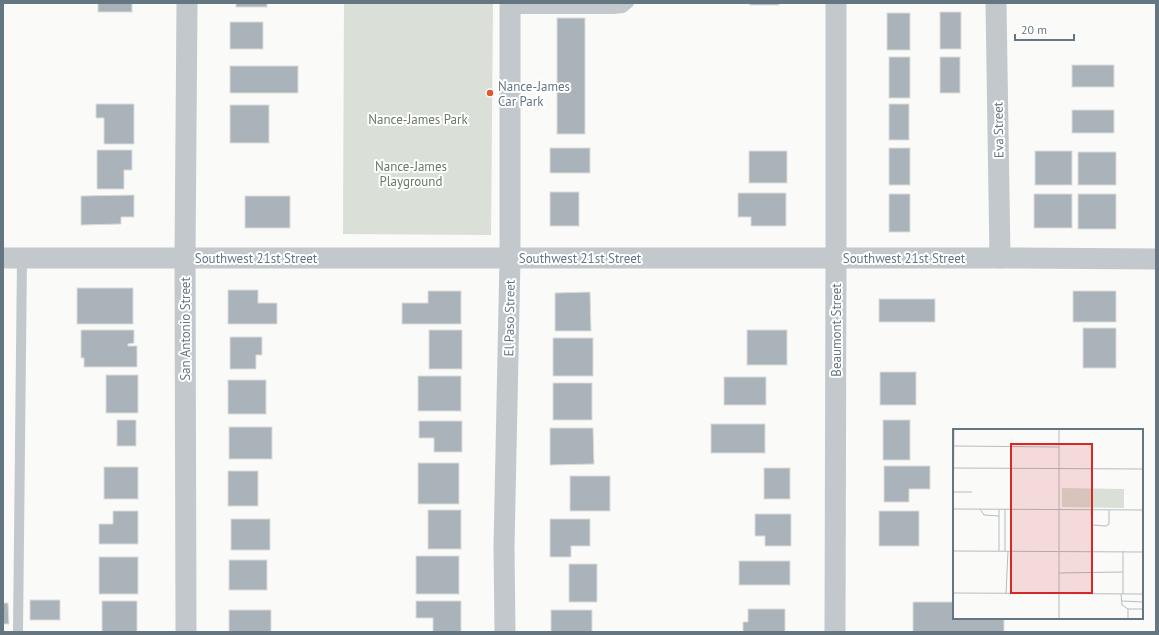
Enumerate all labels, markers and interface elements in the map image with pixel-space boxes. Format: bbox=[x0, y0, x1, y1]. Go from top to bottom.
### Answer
scale bar bbox=[1015, 16, 1074, 42]
text: 20 m bbox=[1021, 22, 1047, 37]
place label: Nance-James Car Park bbox=[498, 78, 570, 110]
marker: Nance-James Car Park bbox=[485, 88, 495, 98]
street label: Eva Street bbox=[989, 101, 1007, 158]
park label: Nance-James Park bbox=[368, 111, 468, 128]
park label: Nance-James Playground bbox=[375, 158, 447, 190]
street label: Southwest 21st Street bbox=[195, 250, 318, 267]
street label: Southwest 21st Street bbox=[519, 250, 642, 267]
street label: Southwest 21st Street bbox=[843, 250, 966, 267]
street label: San Antonio Street bbox=[177, 277, 194, 381]
street label: El Paso Street bbox=[500, 279, 519, 356]
street label: Beaumont Street bbox=[828, 283, 845, 377]
inset map bbox=[953, 429, 1143, 619]

